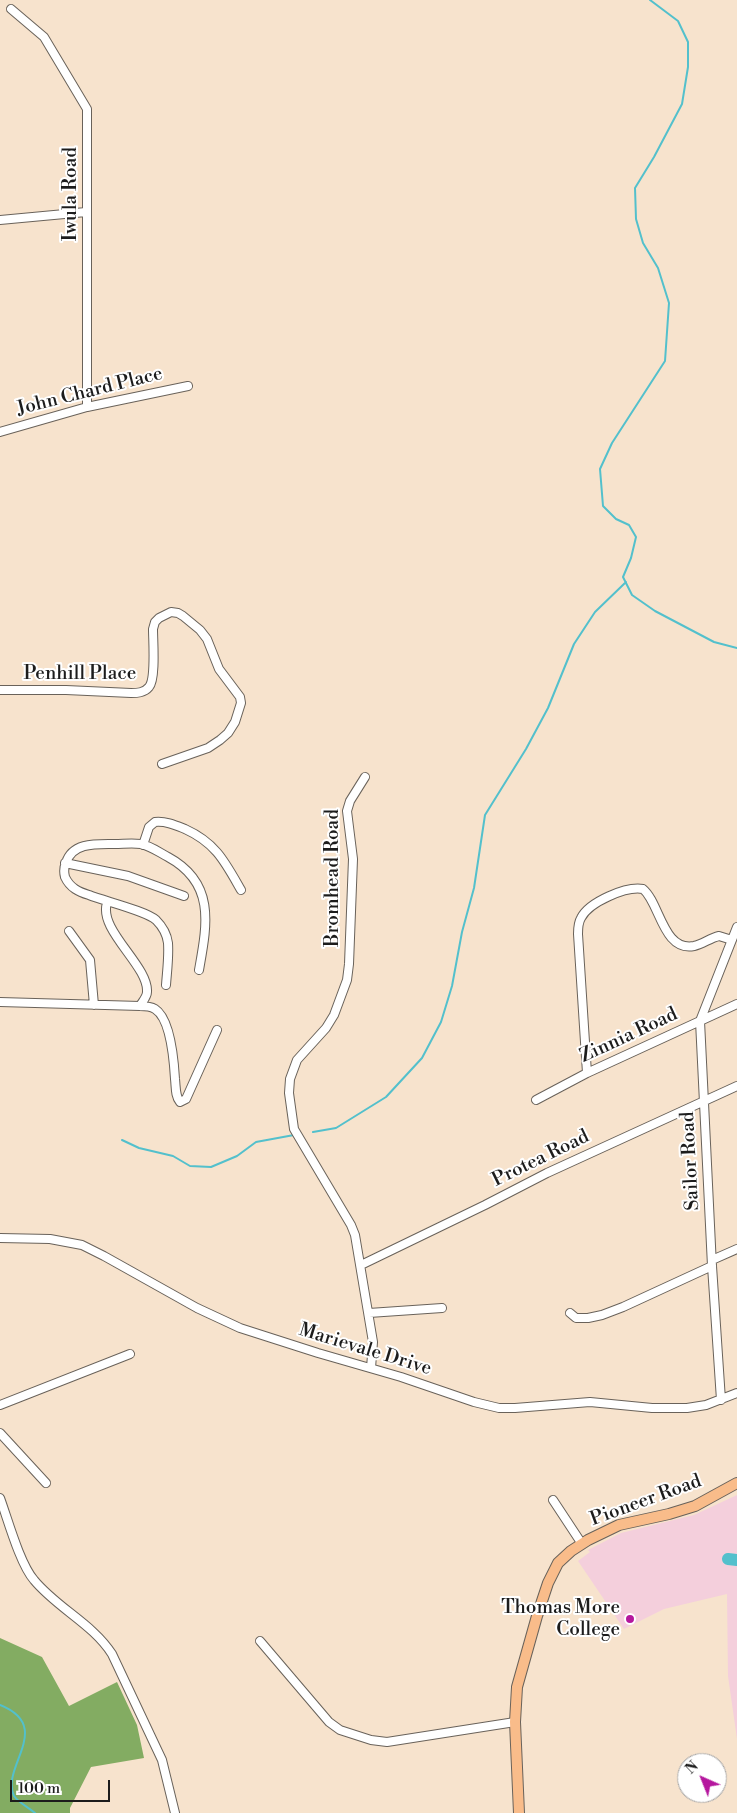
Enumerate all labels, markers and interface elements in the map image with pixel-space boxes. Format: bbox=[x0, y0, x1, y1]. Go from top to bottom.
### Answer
street label: Iwula Road bbox=[60, 147, 82, 241]
street label: John Chard Place bbox=[15, 363, 165, 421]
street label: Penhill Place bbox=[24, 663, 136, 685]
street label: Bromhead Road bbox=[322, 809, 344, 947]
street label: Zinnia Road bbox=[577, 1003, 681, 1069]
street label: Sailor Road bbox=[677, 1111, 705, 1211]
street label: Protea Road bbox=[489, 1126, 593, 1192]
street label: Marievale Drive bbox=[296, 1319, 434, 1381]
street label: Pioneer Road bbox=[587, 1470, 705, 1532]
place label: Thomas More College bbox=[501, 1597, 620, 1641]
marker: Thomas More College bbox=[624, 1613, 636, 1625]
north arrow bbox=[677, 1753, 727, 1803]
text: N bbox=[682, 1758, 703, 1778]
scale bar bbox=[12, 1770, 112, 1802]
text: 100 m bbox=[18, 1779, 60, 1798]

